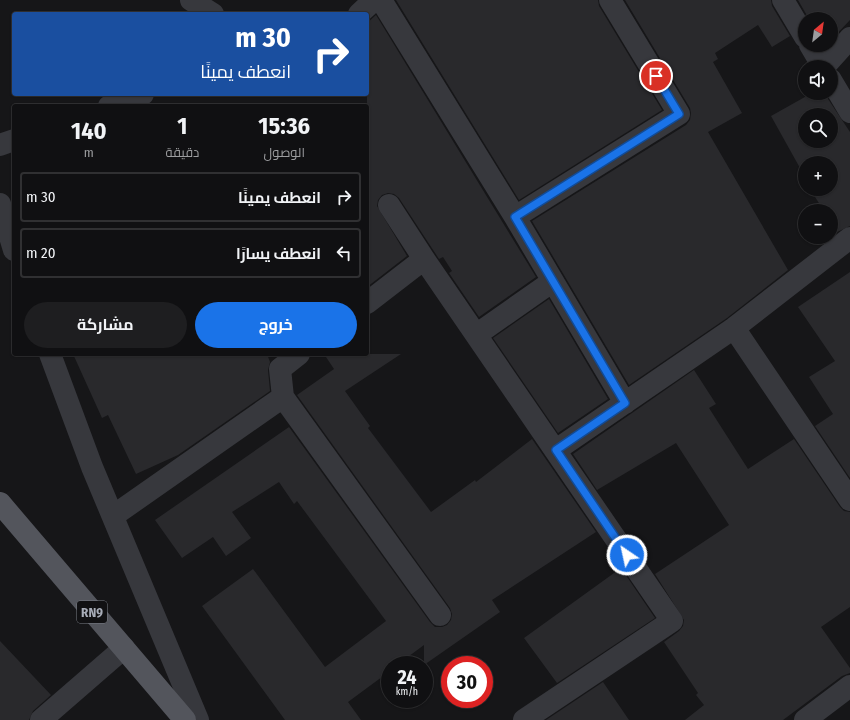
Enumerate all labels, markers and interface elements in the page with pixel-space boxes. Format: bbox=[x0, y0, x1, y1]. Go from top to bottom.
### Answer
north arrow bbox=[798, 12, 838, 52]
map controls bbox=[798, 12, 838, 244]
text: 30 m bbox=[235, 21, 291, 54]
icon: right bbox=[305, 28, 357, 80]
pin bbox=[639, 59, 673, 93]
button: sound bbox=[798, 60, 838, 100]
text: انعطف يمينًا bbox=[200, 61, 291, 83]
icon: arrive bbox=[645, 65, 667, 87]
button: search bbox=[798, 108, 838, 148]
text: 1 bbox=[177, 112, 188, 140]
text: 15:36 bbox=[258, 112, 310, 140]
text: 140 bbox=[71, 117, 107, 145]
text: m bbox=[84, 145, 94, 160]
text: دقيقة bbox=[166, 145, 199, 160]
text: الوصول bbox=[263, 145, 305, 160]
button: + bbox=[798, 156, 838, 196]
icon: right bbox=[333, 186, 355, 208]
text: 30 m bbox=[26, 188, 56, 206]
text: انعطف يمينًا bbox=[238, 189, 321, 207]
button: − bbox=[798, 204, 838, 244]
icon: left bbox=[333, 242, 355, 264]
text: 20 m bbox=[26, 244, 56, 262]
text: انعطف يسارًا bbox=[236, 245, 321, 263]
button: مشاركة bbox=[24, 302, 187, 348]
button: خروج bbox=[195, 302, 357, 348]
position arrow bbox=[606, 534, 648, 576]
road number: RN9 bbox=[77, 601, 107, 623]
speed limit sign: 30 bbox=[441, 656, 493, 708]
text: 24 bbox=[397, 665, 417, 689]
text: km/h bbox=[396, 686, 418, 698]

